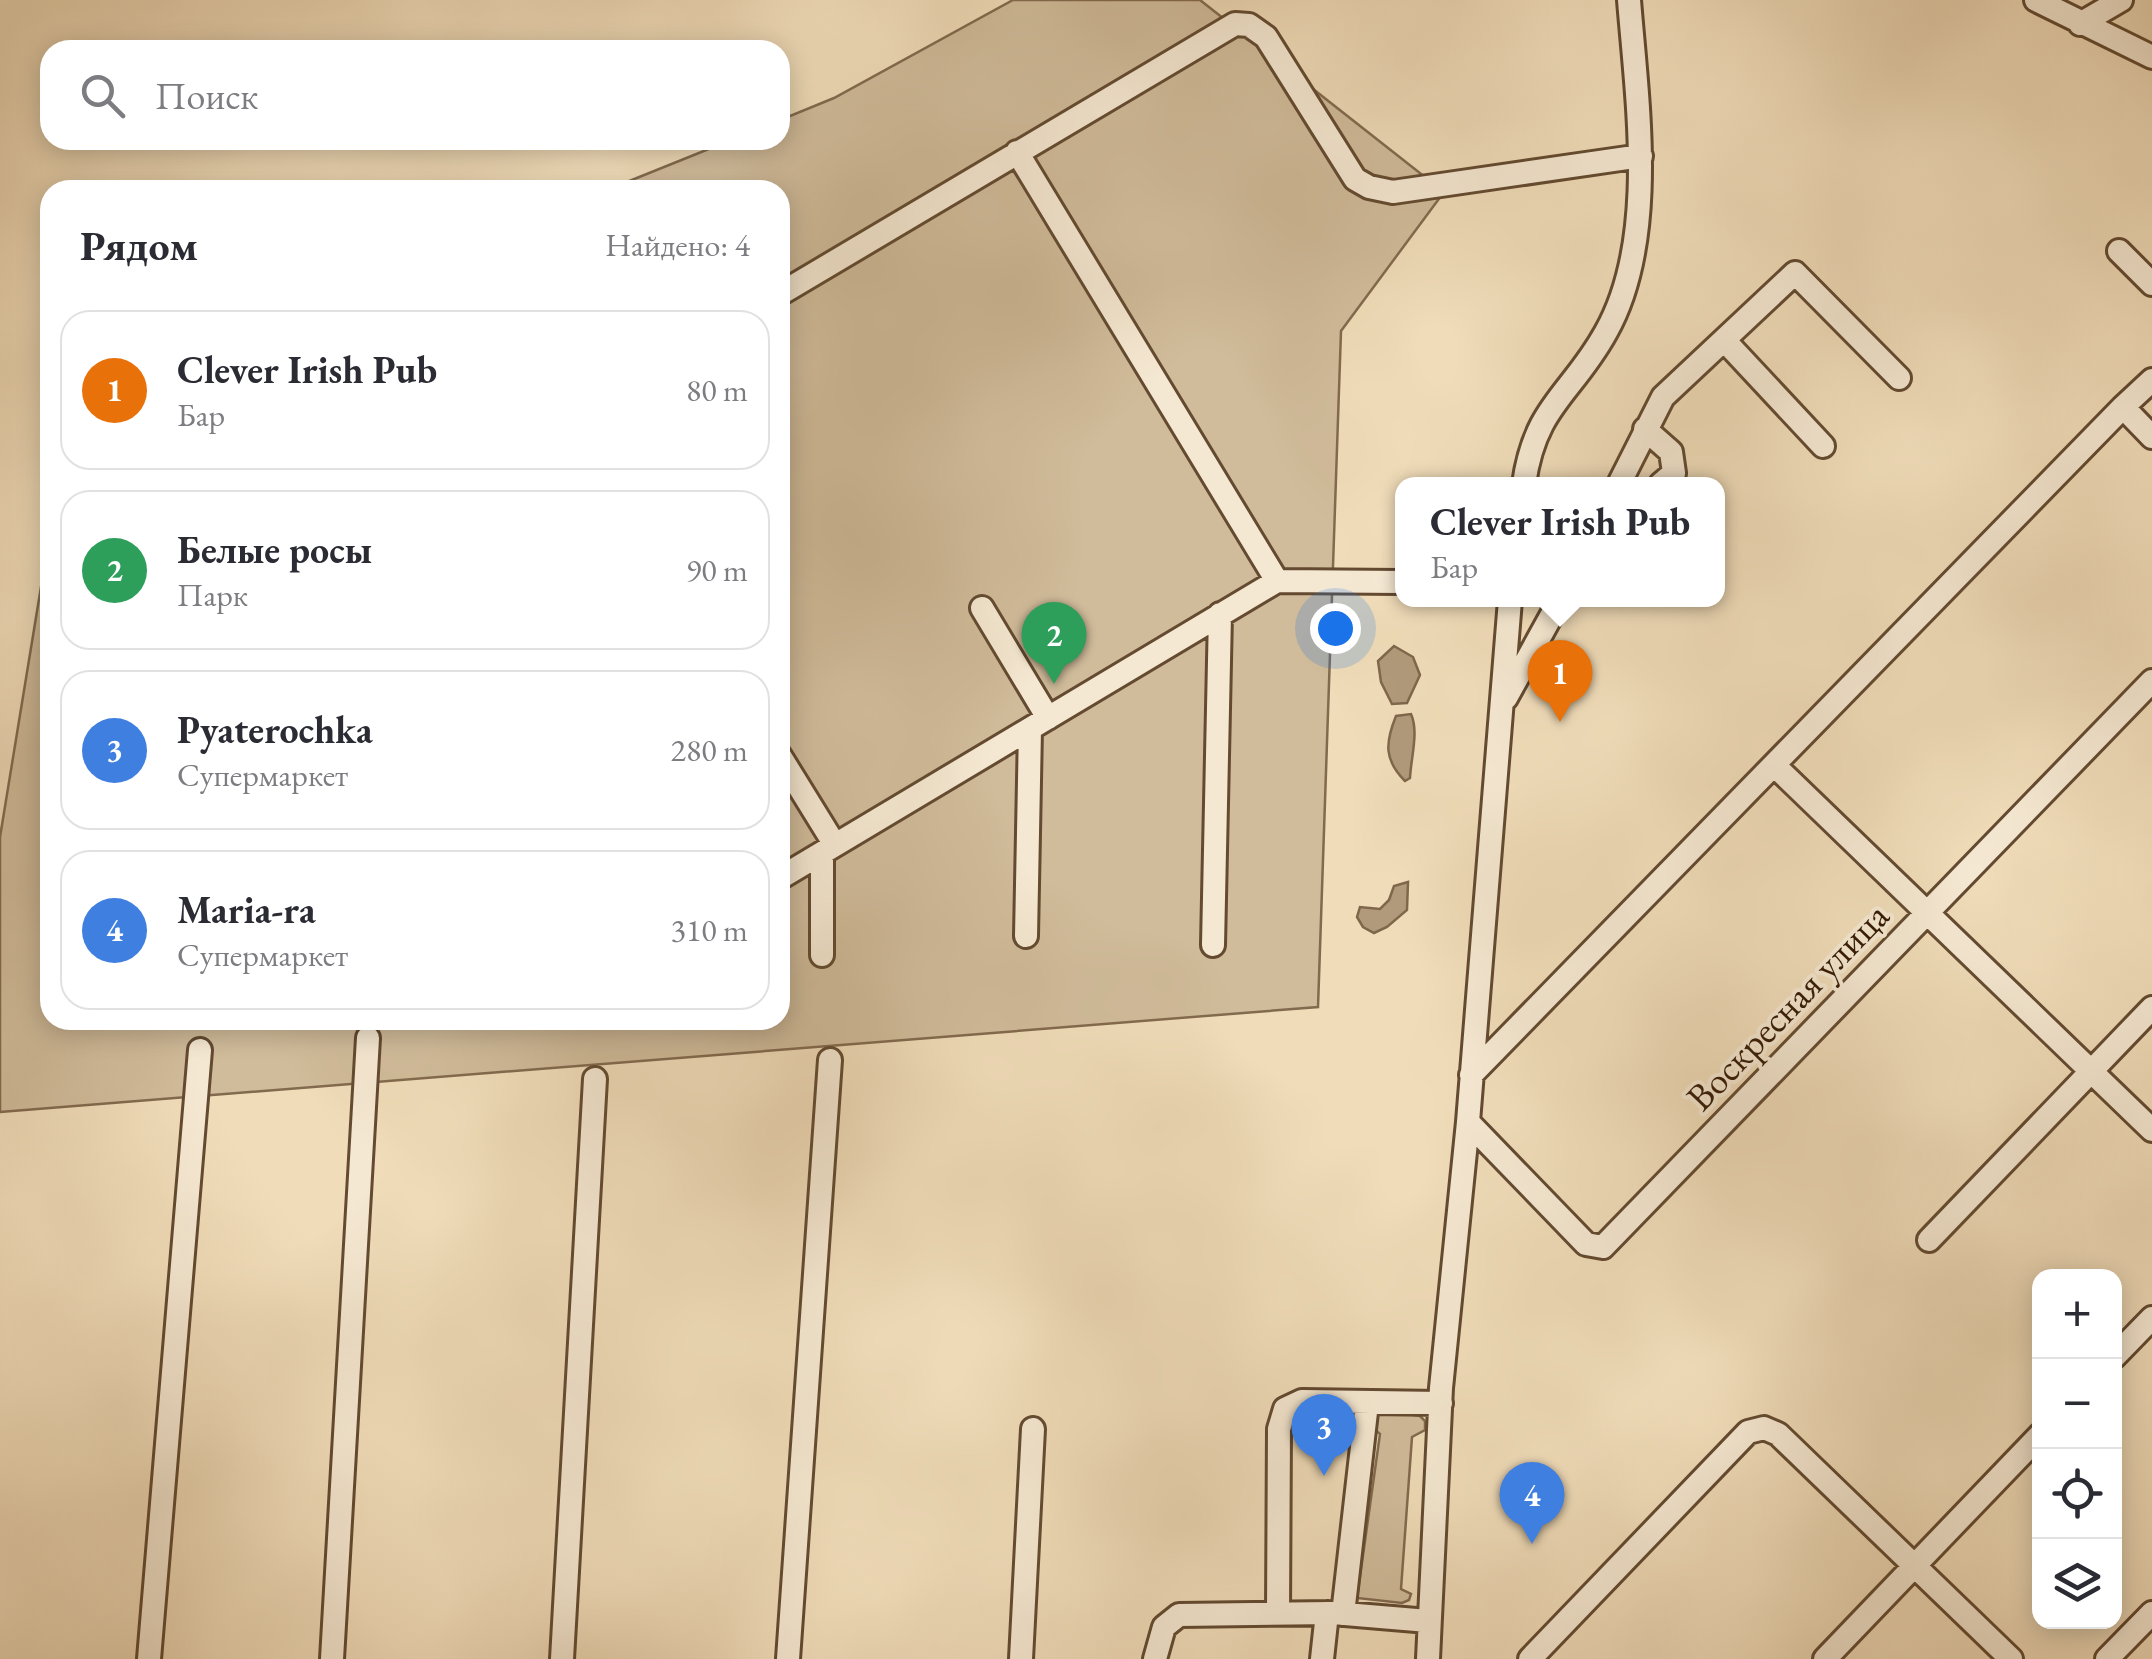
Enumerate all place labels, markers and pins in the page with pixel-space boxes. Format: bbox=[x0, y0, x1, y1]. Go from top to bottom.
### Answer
pin: 2 bbox=[1022, 602, 1086, 684]
pin: 1 bbox=[1528, 640, 1592, 722]
pin: 3 bbox=[1292, 1394, 1356, 1476]
pin: 4 bbox=[1500, 1462, 1564, 1544]

